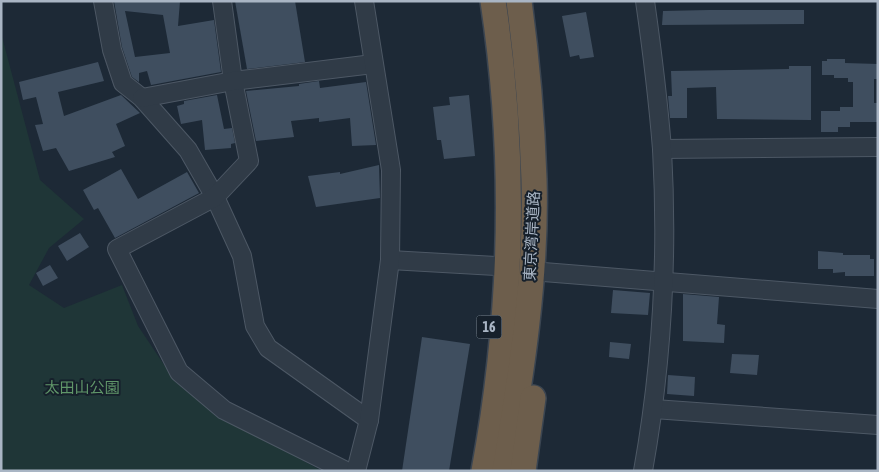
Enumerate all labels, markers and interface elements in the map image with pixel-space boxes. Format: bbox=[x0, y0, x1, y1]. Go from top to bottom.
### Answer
street label: 東京湾岸道路 bbox=[521, 191, 542, 281]
road number: 16 bbox=[476, 316, 502, 338]
park label: 太田山公園 bbox=[44, 379, 120, 396]

